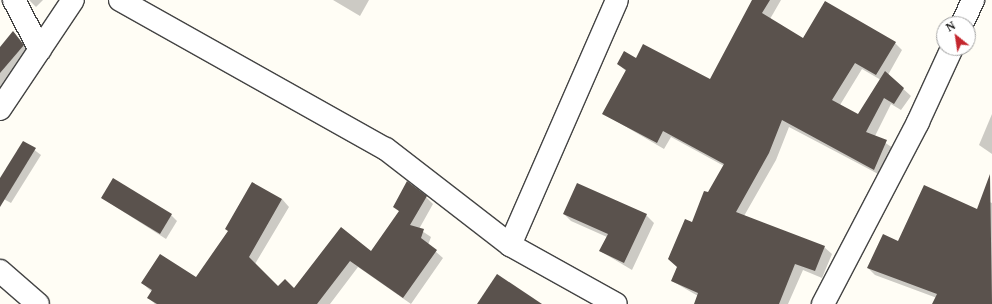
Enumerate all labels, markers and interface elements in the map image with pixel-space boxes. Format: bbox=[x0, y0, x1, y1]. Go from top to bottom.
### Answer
north arrow bbox=[936, 16, 976, 56]
text: N bbox=[943, 17, 958, 35]

